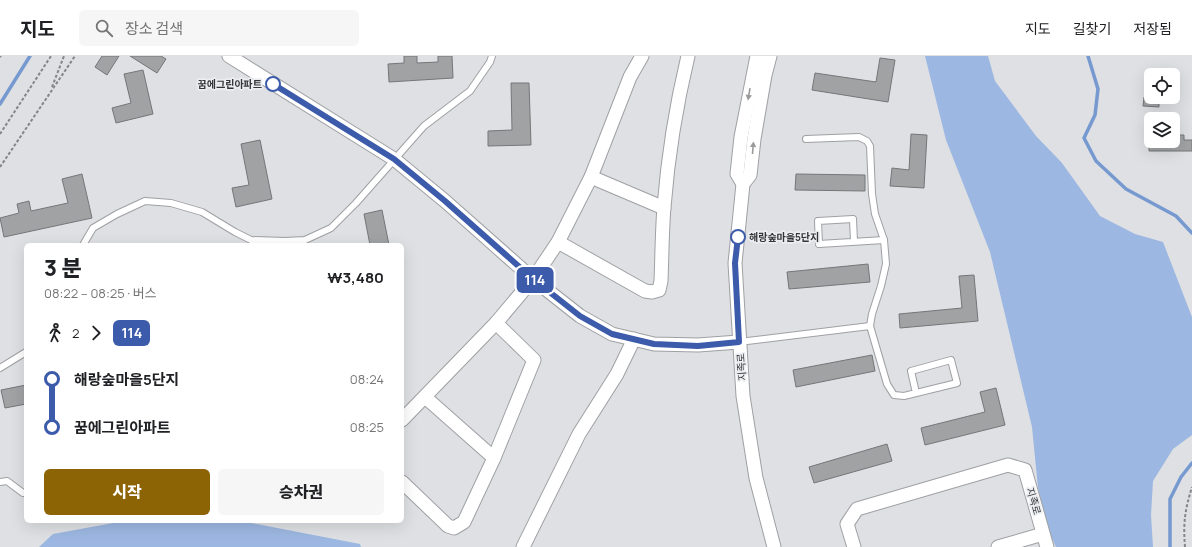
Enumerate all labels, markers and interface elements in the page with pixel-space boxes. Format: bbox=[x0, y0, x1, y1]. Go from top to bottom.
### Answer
search box bbox=[79, 10, 359, 46]
text: 지도 bbox=[20, 16, 55, 42]
icon: search bbox=[93, 17, 115, 39]
text: 장소 검색 bbox=[125, 18, 183, 39]
text: 지도 bbox=[1025, 19, 1051, 38]
text: 길찾기 bbox=[1073, 19, 1111, 38]
text: 저장됨 bbox=[1133, 19, 1172, 38]
map controls bbox=[1144, 68, 1180, 148]
button: locate bbox=[1144, 68, 1180, 104]
marker: 꿈에그린아파트 bbox=[265, 76, 281, 92]
place label: 꿈에그린아파트 bbox=[198, 77, 262, 91]
one-way arrow bbox=[745, 88, 751, 100]
button: layers bbox=[1144, 112, 1180, 148]
one-way arrow bbox=[749, 141, 756, 154]
marker: 해랑숲마을5단지 bbox=[730, 229, 746, 245]
place label: 해랑숲마을5단지 bbox=[749, 230, 819, 244]
text: 3 분 bbox=[44, 253, 82, 283]
text: ₩3,480 bbox=[327, 267, 384, 288]
line badge: 114 bbox=[512, 267, 558, 293]
text: 114 bbox=[525, 270, 545, 289]
text: 08:22 – 08:25 · 버스 bbox=[44, 284, 157, 302]
icon: walk bbox=[44, 322, 66, 344]
icon: forward bbox=[85, 322, 107, 344]
text: 114 bbox=[121, 323, 142, 342]
text: 2 bbox=[72, 324, 79, 342]
street label: 지족로 bbox=[733, 353, 749, 381]
text: 해랑숲마을5단지 bbox=[74, 369, 179, 390]
text: 08:24 bbox=[350, 370, 384, 388]
text: 꿈에그린아파트 bbox=[74, 417, 171, 438]
text: 08:25 bbox=[350, 418, 384, 436]
button: 시작 bbox=[44, 469, 210, 515]
button: 승차권 bbox=[218, 469, 384, 515]
street label: 지족로 bbox=[1023, 486, 1045, 516]

